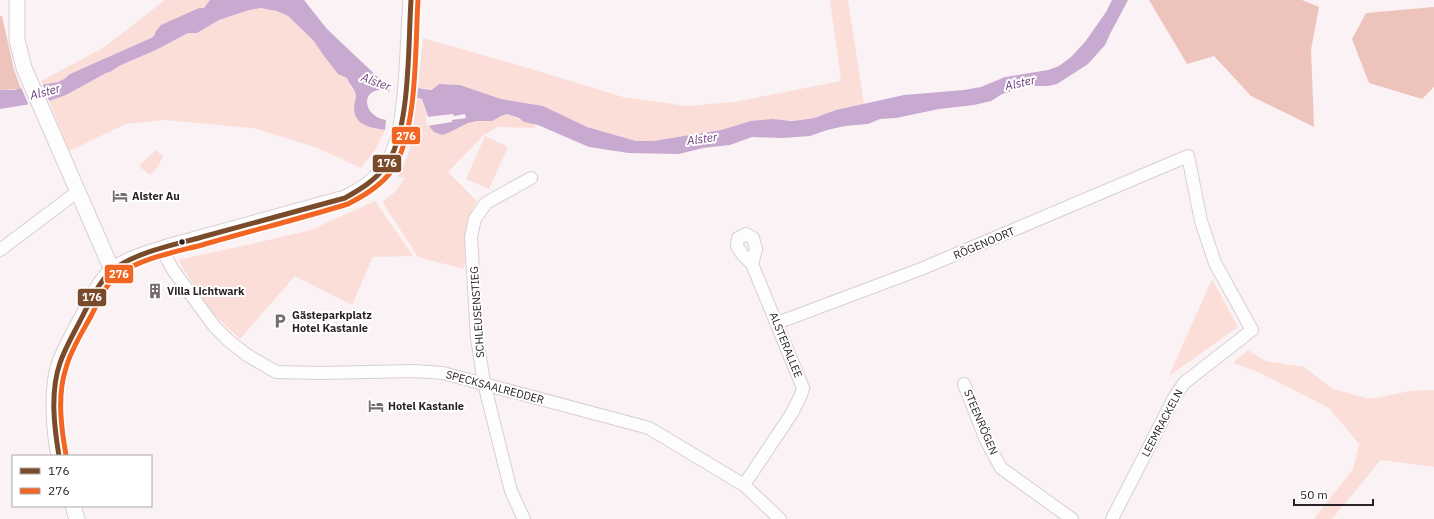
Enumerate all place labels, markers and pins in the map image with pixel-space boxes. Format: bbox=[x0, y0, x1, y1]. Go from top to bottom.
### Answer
hotel icon: Alster Au bbox=[111, 187, 129, 205]
place label: Alster Au bbox=[132, 189, 180, 203]
unlabelled marker bbox=[177, 237, 187, 247]
building icon: Villa Lichtwark bbox=[146, 282, 164, 300]
place label: Villa Lichtwark bbox=[167, 284, 245, 298]
place label: Gästeparkplatz Hotel Kastanie bbox=[292, 308, 372, 335]
parking icon: Gästeparkplatz Hotel Kastanie bbox=[271, 312, 289, 330]
hotel icon: Hotel Kastanie bbox=[367, 397, 385, 415]
place label: Hotel Kastanie bbox=[388, 399, 464, 413]

